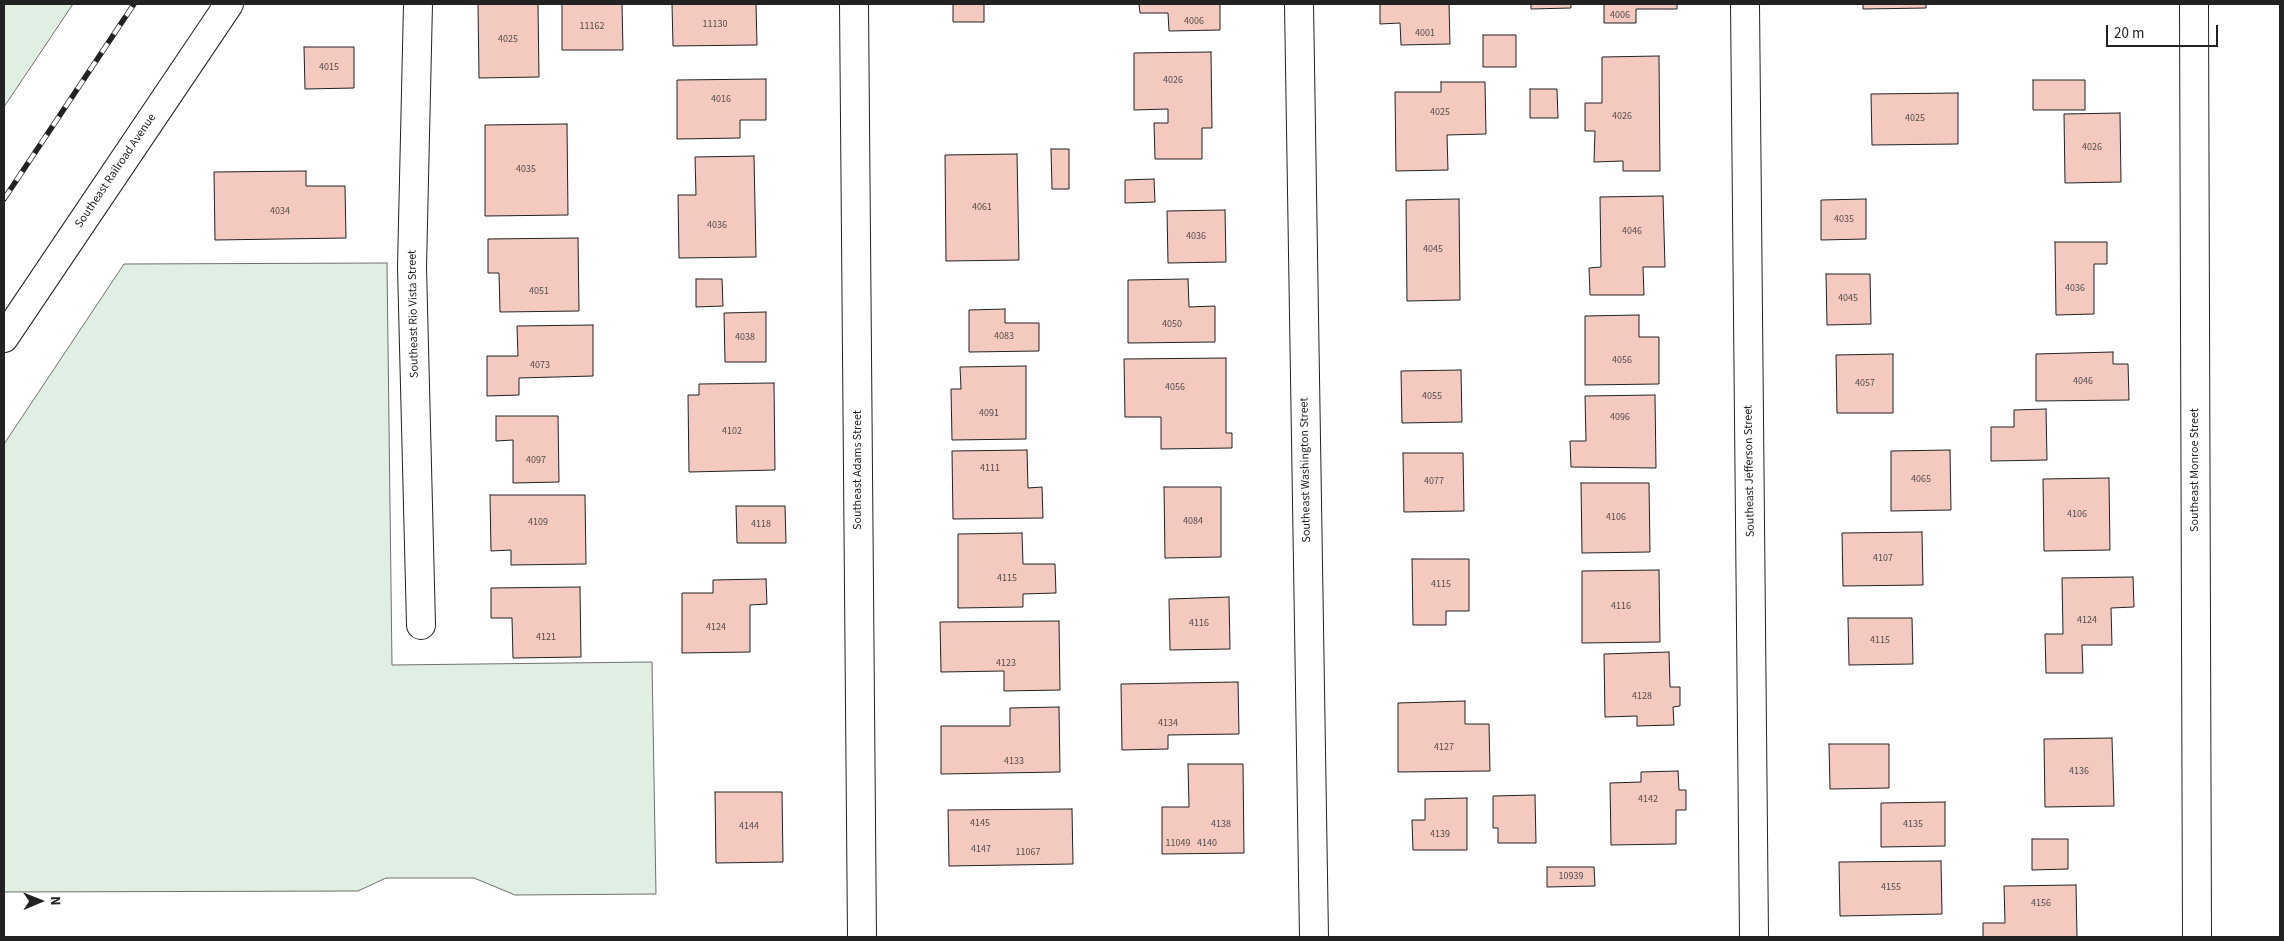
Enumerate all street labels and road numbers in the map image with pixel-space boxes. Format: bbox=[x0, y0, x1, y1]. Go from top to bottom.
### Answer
street label: Southeast Railroad Avenue bbox=[72, 111, 160, 231]
street label: Southeast Rio Vista Street bbox=[406, 250, 422, 378]
street label: Southeast Washington Street bbox=[1298, 397, 1314, 543]
street label: Southeast Jefferson Street bbox=[1742, 405, 1758, 537]
street label: Southeast Monroe Street bbox=[2188, 408, 2202, 532]
street label: Southeast Adams Street bbox=[851, 410, 865, 530]

